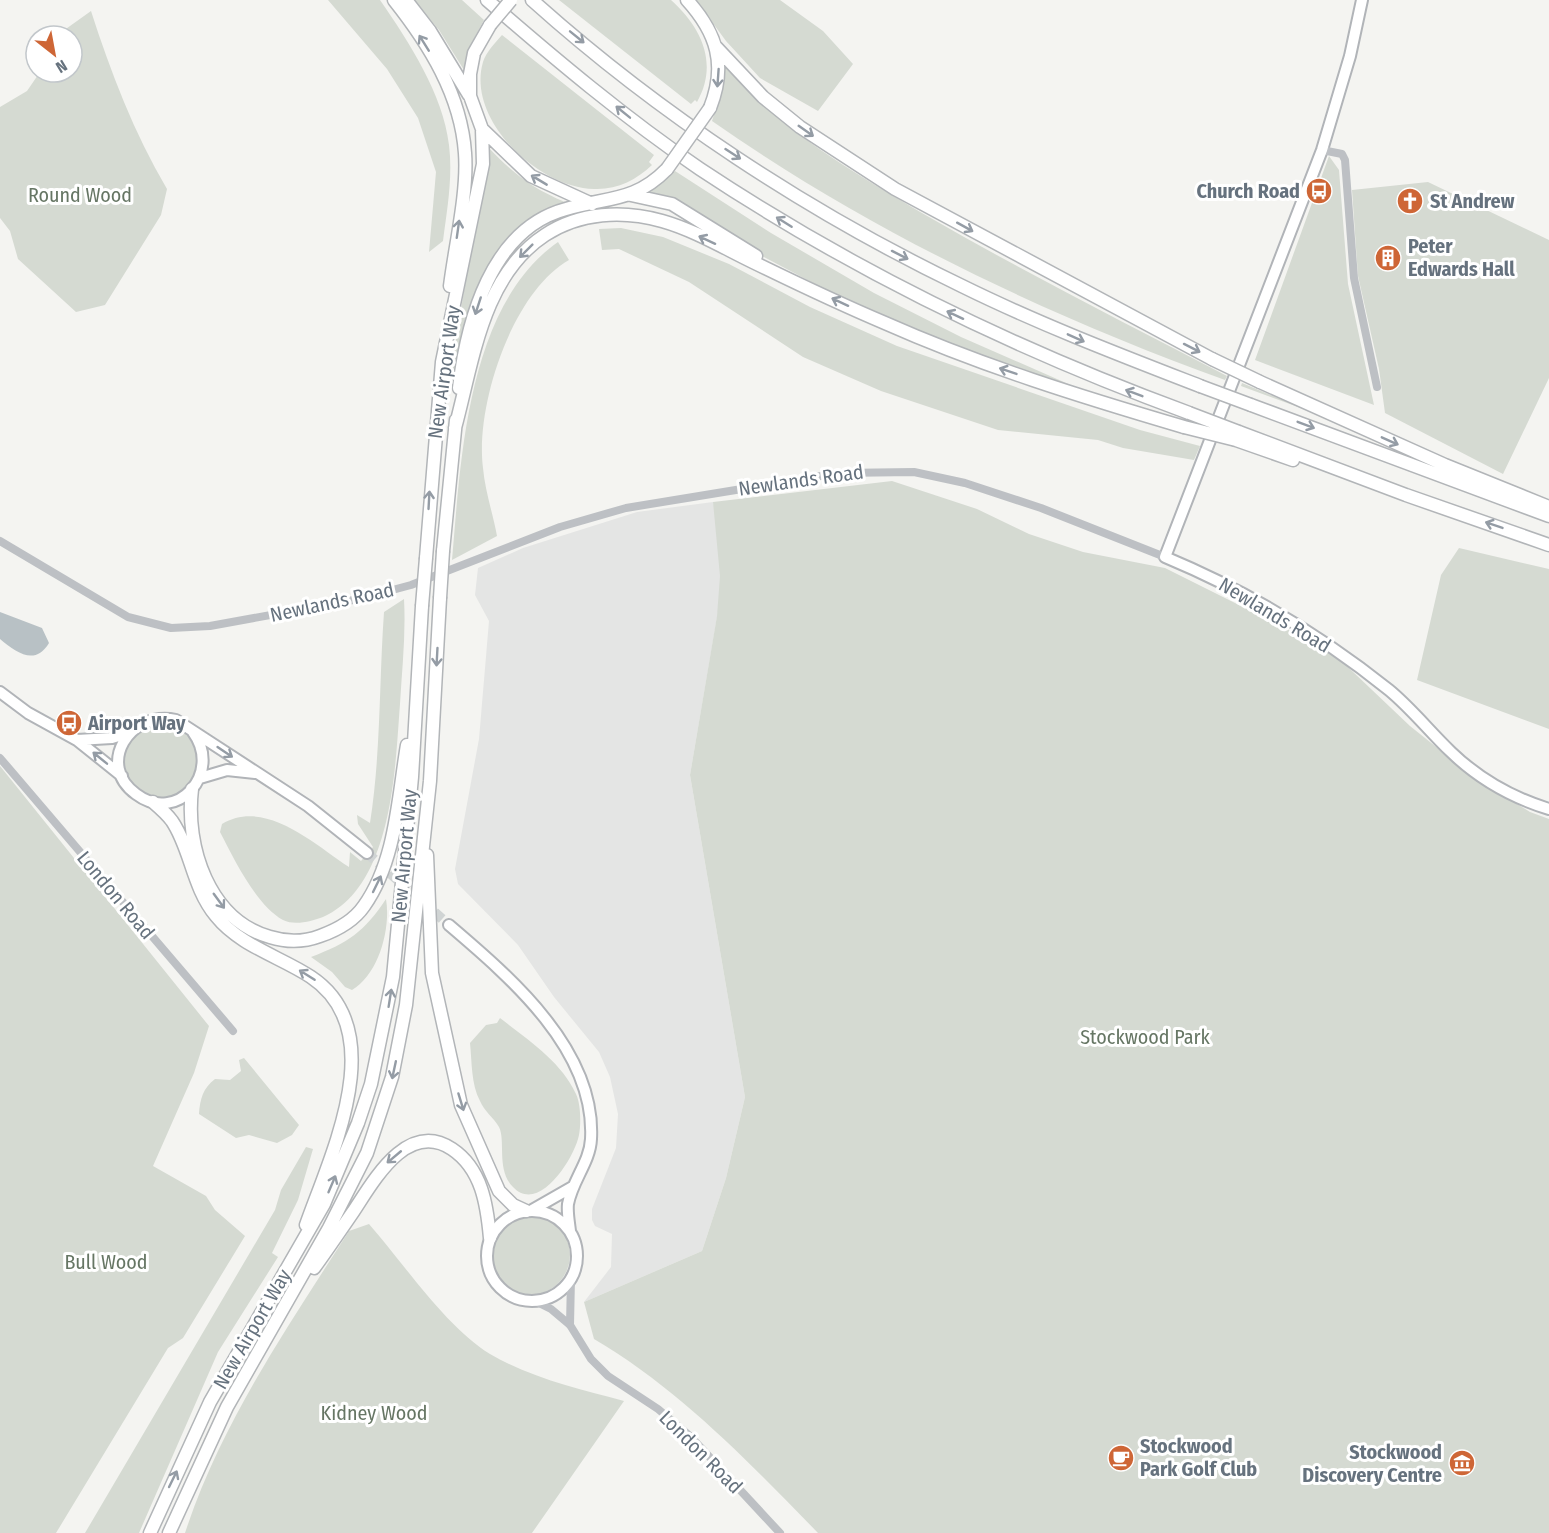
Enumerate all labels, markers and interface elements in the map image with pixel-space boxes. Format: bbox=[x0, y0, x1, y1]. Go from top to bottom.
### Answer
north arrow bbox=[24, 24, 84, 84]
one-way arrow bbox=[568, 31, 584, 44]
one-way arrow bbox=[418, 35, 430, 52]
text: N bbox=[52, 56, 70, 77]
one-way arrow bbox=[712, 68, 723, 88]
one-way arrow bbox=[615, 106, 631, 119]
one-way arrow bbox=[797, 125, 813, 137]
one-way arrow bbox=[724, 148, 741, 160]
one-way arrow bbox=[531, 174, 548, 186]
bus stop icon: Church Road bbox=[1304, 176, 1334, 206]
place label: Church Road bbox=[1196, 179, 1300, 203]
park label: Round Wood bbox=[28, 183, 132, 207]
church icon: St Andrew bbox=[1395, 186, 1425, 216]
place label: St Andrew bbox=[1430, 189, 1515, 213]
one-way arrow bbox=[776, 216, 793, 228]
one-way arrow bbox=[452, 220, 463, 239]
one-way arrow bbox=[955, 222, 973, 233]
one-way arrow bbox=[698, 233, 716, 245]
place label: Peter Edwards Hall bbox=[1408, 234, 1515, 281]
building icon: Peter Edwards Hall bbox=[1373, 243, 1403, 273]
one-way arrow bbox=[518, 244, 533, 259]
one-way arrow bbox=[890, 249, 908, 261]
one-way arrow bbox=[471, 296, 482, 315]
one-way arrow bbox=[832, 296, 850, 308]
street label: New Airport Way bbox=[423, 304, 465, 440]
one-way arrow bbox=[947, 309, 965, 321]
one-way arrow bbox=[1067, 332, 1085, 344]
one-way arrow bbox=[1183, 343, 1201, 355]
one-way arrow bbox=[999, 365, 1018, 376]
one-way arrow bbox=[1126, 386, 1144, 397]
one-way arrow bbox=[1296, 420, 1315, 431]
one-way arrow bbox=[1381, 436, 1399, 447]
street label: Newlands Road bbox=[737, 459, 865, 501]
one-way arrow bbox=[424, 490, 435, 510]
one-way arrow bbox=[1485, 519, 1504, 530]
street label: Newlands Road bbox=[1215, 572, 1335, 658]
street label: Newlands Road bbox=[268, 577, 396, 627]
one-way arrow bbox=[432, 646, 443, 666]
bus stop icon: Airport Way bbox=[54, 708, 84, 738]
place label: Airport Way bbox=[87, 711, 186, 735]
one-way arrow bbox=[216, 745, 233, 758]
one-way arrow bbox=[92, 752, 108, 765]
street label: New Airport Way bbox=[386, 788, 422, 924]
street label: London Road bbox=[72, 846, 160, 944]
one-way arrow bbox=[372, 875, 383, 893]
one-way arrow bbox=[213, 893, 225, 909]
one-way arrow bbox=[299, 968, 316, 980]
one-way arrow bbox=[385, 989, 396, 1009]
park label: Stockwood Park bbox=[1080, 1025, 1210, 1049]
one-way arrow bbox=[387, 1060, 399, 1079]
one-way arrow bbox=[456, 1092, 467, 1111]
one-way arrow bbox=[387, 1150, 402, 1164]
one-way arrow bbox=[327, 1175, 338, 1194]
park label: Bull Wood bbox=[64, 1250, 148, 1274]
street label: New Airport Way bbox=[208, 1265, 296, 1393]
park label: Kidney Wood bbox=[321, 1401, 427, 1425]
street label: London Road bbox=[655, 1406, 747, 1498]
place label: Stockwood Park Golf Club bbox=[1140, 1434, 1257, 1481]
place label: Stockwood Discovery Centre bbox=[1302, 1440, 1442, 1487]
cafe icon: Stockwood Park Golf Club bbox=[1106, 1443, 1136, 1473]
museum icon: Stockwood Discovery Centre bbox=[1447, 1448, 1477, 1478]
one-way arrow bbox=[168, 1471, 180, 1489]

